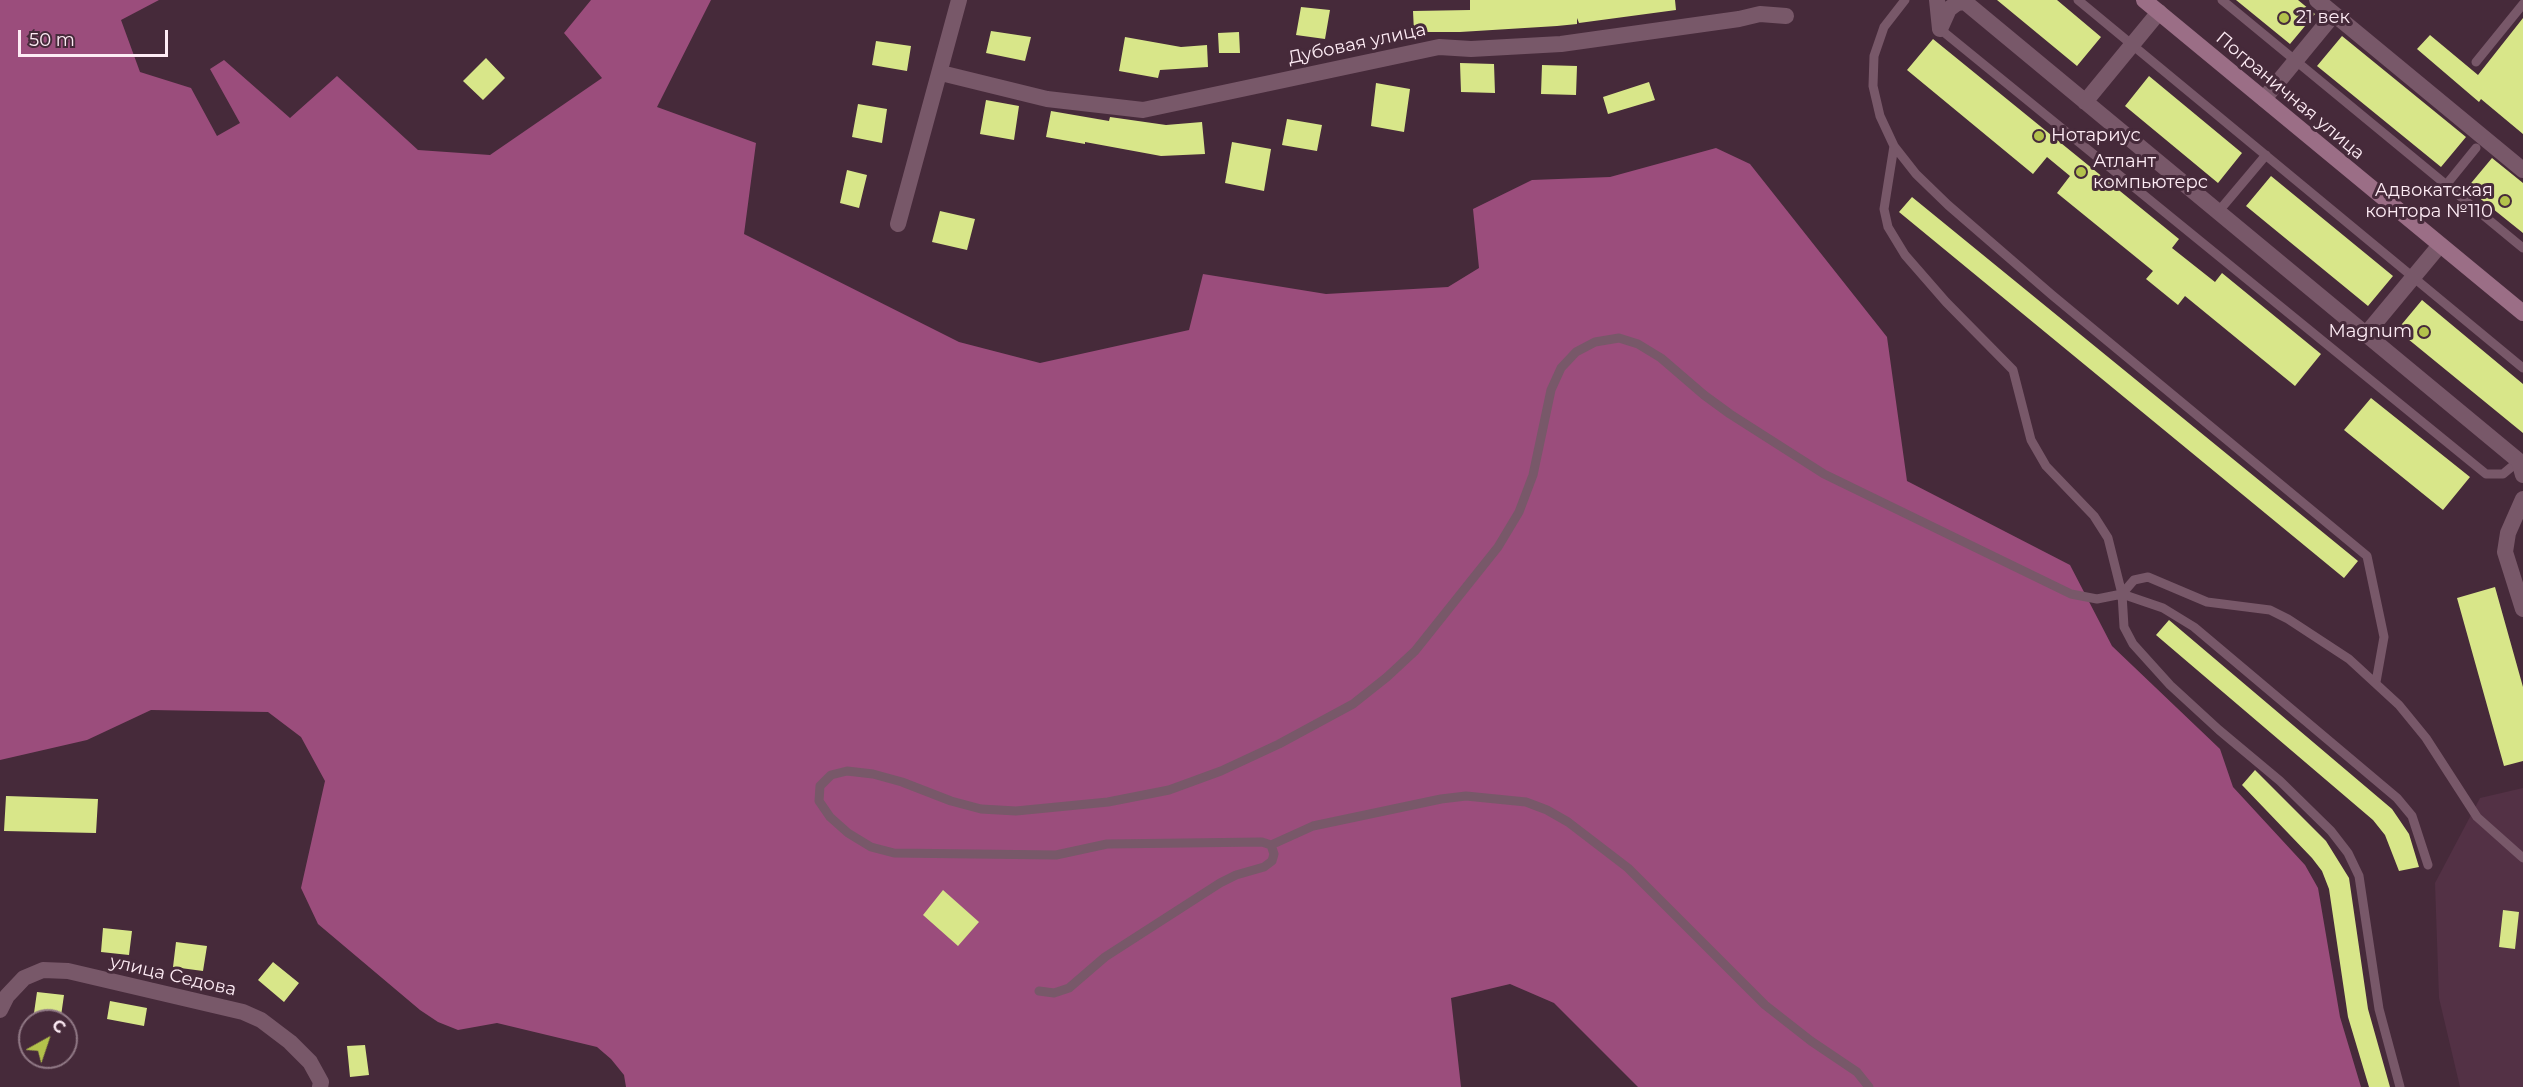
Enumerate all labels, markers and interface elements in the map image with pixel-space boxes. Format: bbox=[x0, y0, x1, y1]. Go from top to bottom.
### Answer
place label: 21 век bbox=[2296, 7, 2350, 29]
marker: 21 век bbox=[2277, 11, 2291, 25]
scale bar bbox=[21, 18, 171, 56]
street label: Дубовая улица bbox=[1286, 19, 1428, 69]
street label: Пограничная улица bbox=[2211, 27, 2369, 165]
text: 50 m bbox=[29, 29, 75, 51]
place label: Нотариус bbox=[2051, 125, 2141, 147]
marker: Нотариус bbox=[2032, 129, 2046, 143]
place label: Атлант компьютерс bbox=[2093, 151, 2208, 194]
marker: Атлант компьютерс bbox=[2074, 165, 2088, 179]
place label: Адвокатская контора №110 bbox=[2365, 180, 2493, 222]
marker: Адвокатская контора №110 bbox=[2498, 194, 2512, 208]
place label: Magnum bbox=[2328, 321, 2412, 343]
marker: Magnum bbox=[2417, 325, 2431, 339]
street label: улица Седова bbox=[108, 951, 238, 1001]
north arrow bbox=[18, 1009, 78, 1069]
text: С bbox=[48, 1015, 69, 1037]

